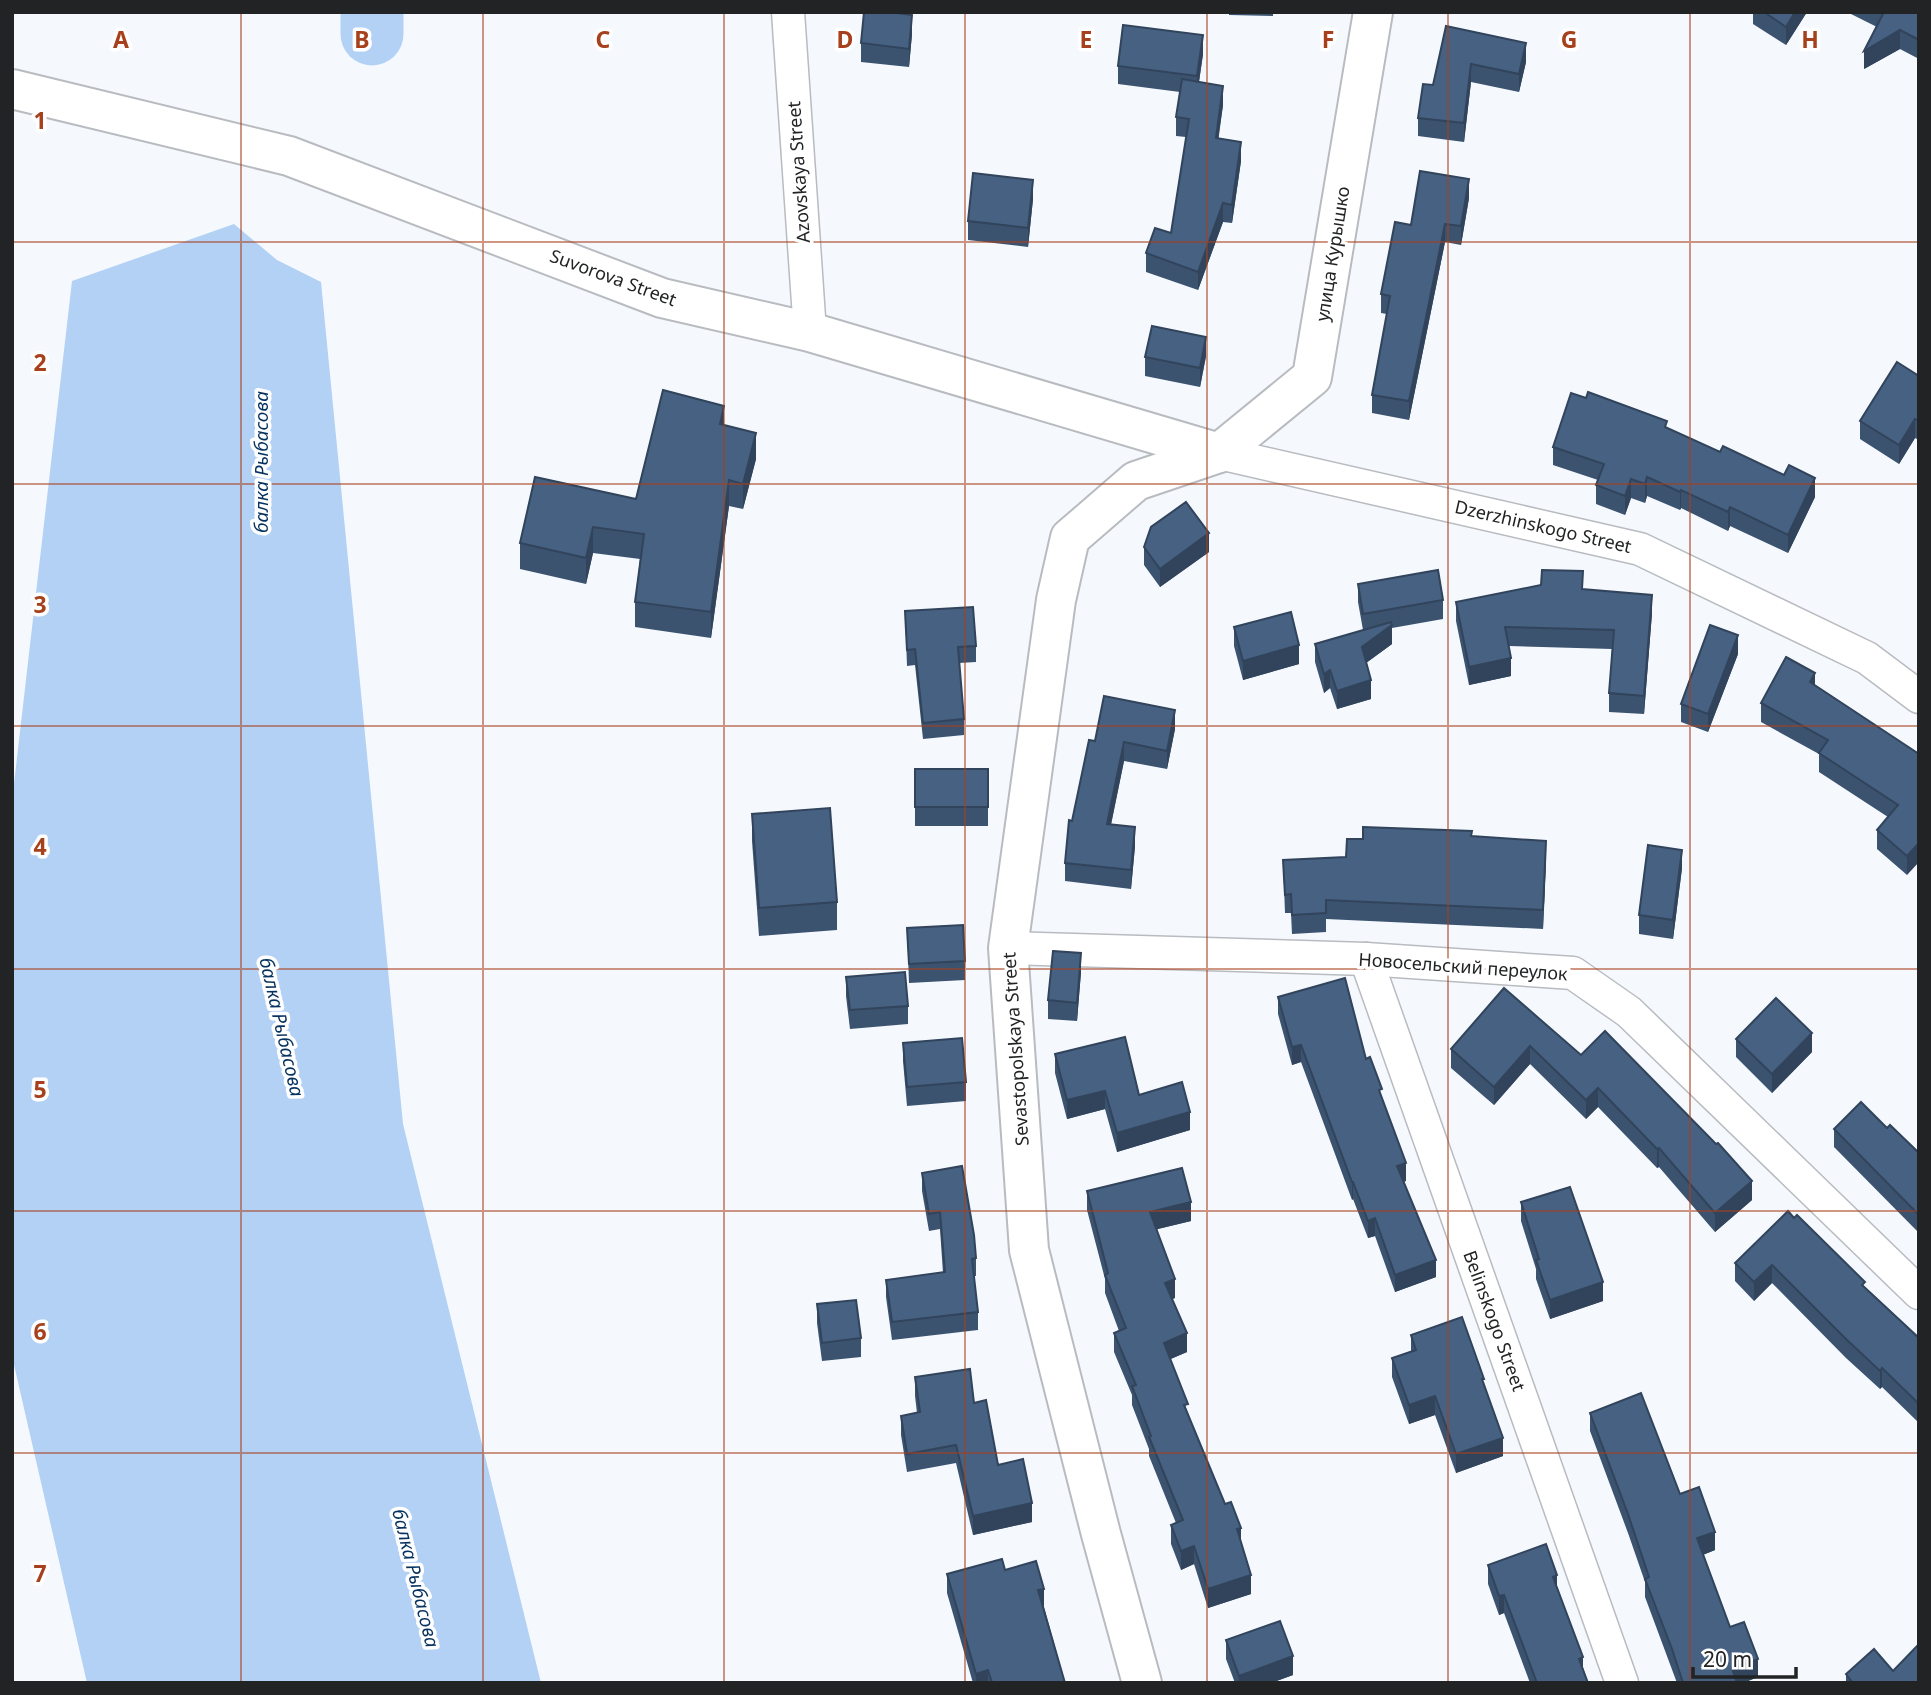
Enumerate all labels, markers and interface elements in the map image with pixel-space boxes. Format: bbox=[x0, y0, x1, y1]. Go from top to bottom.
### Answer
text: A bbox=[113, 23, 129, 55]
text: B bbox=[354, 23, 370, 55]
text: C bbox=[596, 23, 611, 55]
text: D bbox=[837, 23, 853, 55]
text: E bbox=[1080, 23, 1092, 55]
text: F bbox=[1322, 23, 1334, 55]
text: G bbox=[1561, 23, 1577, 55]
text: H bbox=[1801, 23, 1819, 55]
street label: Azovskaya Street bbox=[781, 100, 815, 244]
text: 1 bbox=[33, 104, 47, 136]
street label: улица Курышко bbox=[1309, 185, 1355, 323]
street label: Suvorova Street bbox=[547, 243, 680, 311]
text: 2 bbox=[33, 346, 47, 378]
water label: балка Рыбасова bbox=[248, 391, 274, 533]
street label: Dzerzhinskogo Street bbox=[1453, 494, 1634, 558]
text: 3 bbox=[33, 588, 47, 620]
text: 4 bbox=[33, 830, 47, 862]
street label: Новосельский переулок bbox=[1358, 947, 1569, 985]
street label: Sevastopolskaya Street bbox=[996, 951, 1034, 1147]
water label: балка Рыбасова bbox=[253, 955, 311, 1099]
text: 5 bbox=[33, 1073, 47, 1105]
street label: Belinskogo Street bbox=[1458, 1247, 1532, 1395]
text: 6 bbox=[33, 1315, 47, 1347]
water label: балка Рыбасова bbox=[386, 1506, 446, 1650]
text: 7 bbox=[33, 1557, 47, 1589]
scale bar bbox=[1693, 1636, 1796, 1680]
text: 20 m bbox=[1703, 1645, 1752, 1673]

